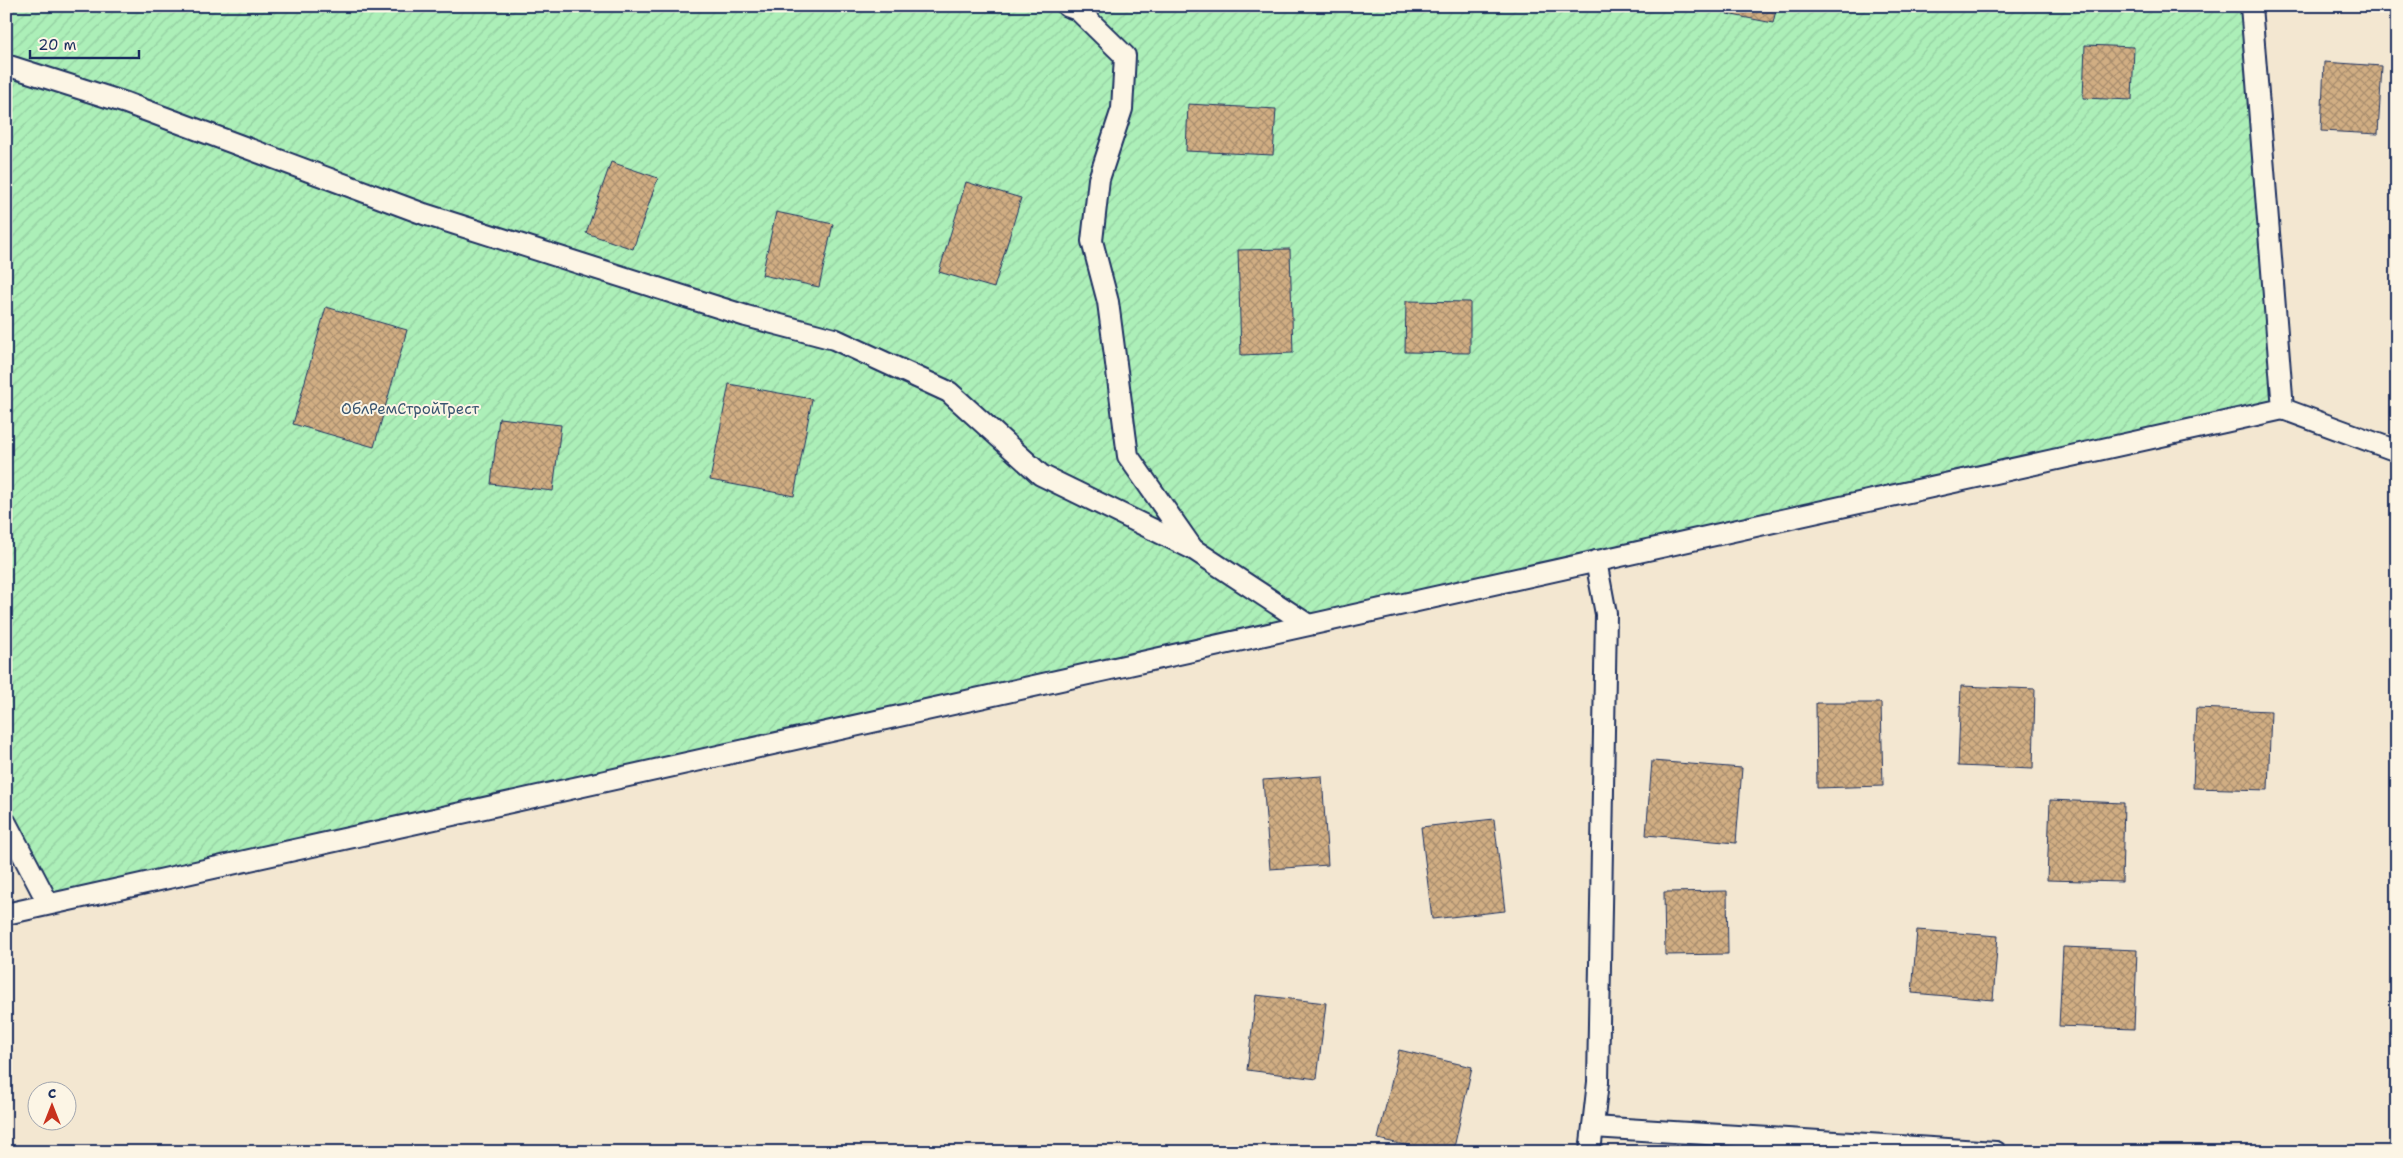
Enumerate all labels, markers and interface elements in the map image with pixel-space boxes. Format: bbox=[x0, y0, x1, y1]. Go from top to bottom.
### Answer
scale bar bbox=[30, 28, 139, 60]
text: 20 m bbox=[38, 35, 77, 55]
park label: ОблРемСтройТрест bbox=[341, 399, 479, 419]
north arrow bbox=[28, 1080, 78, 1130]
text: С bbox=[48, 1084, 56, 1102]

